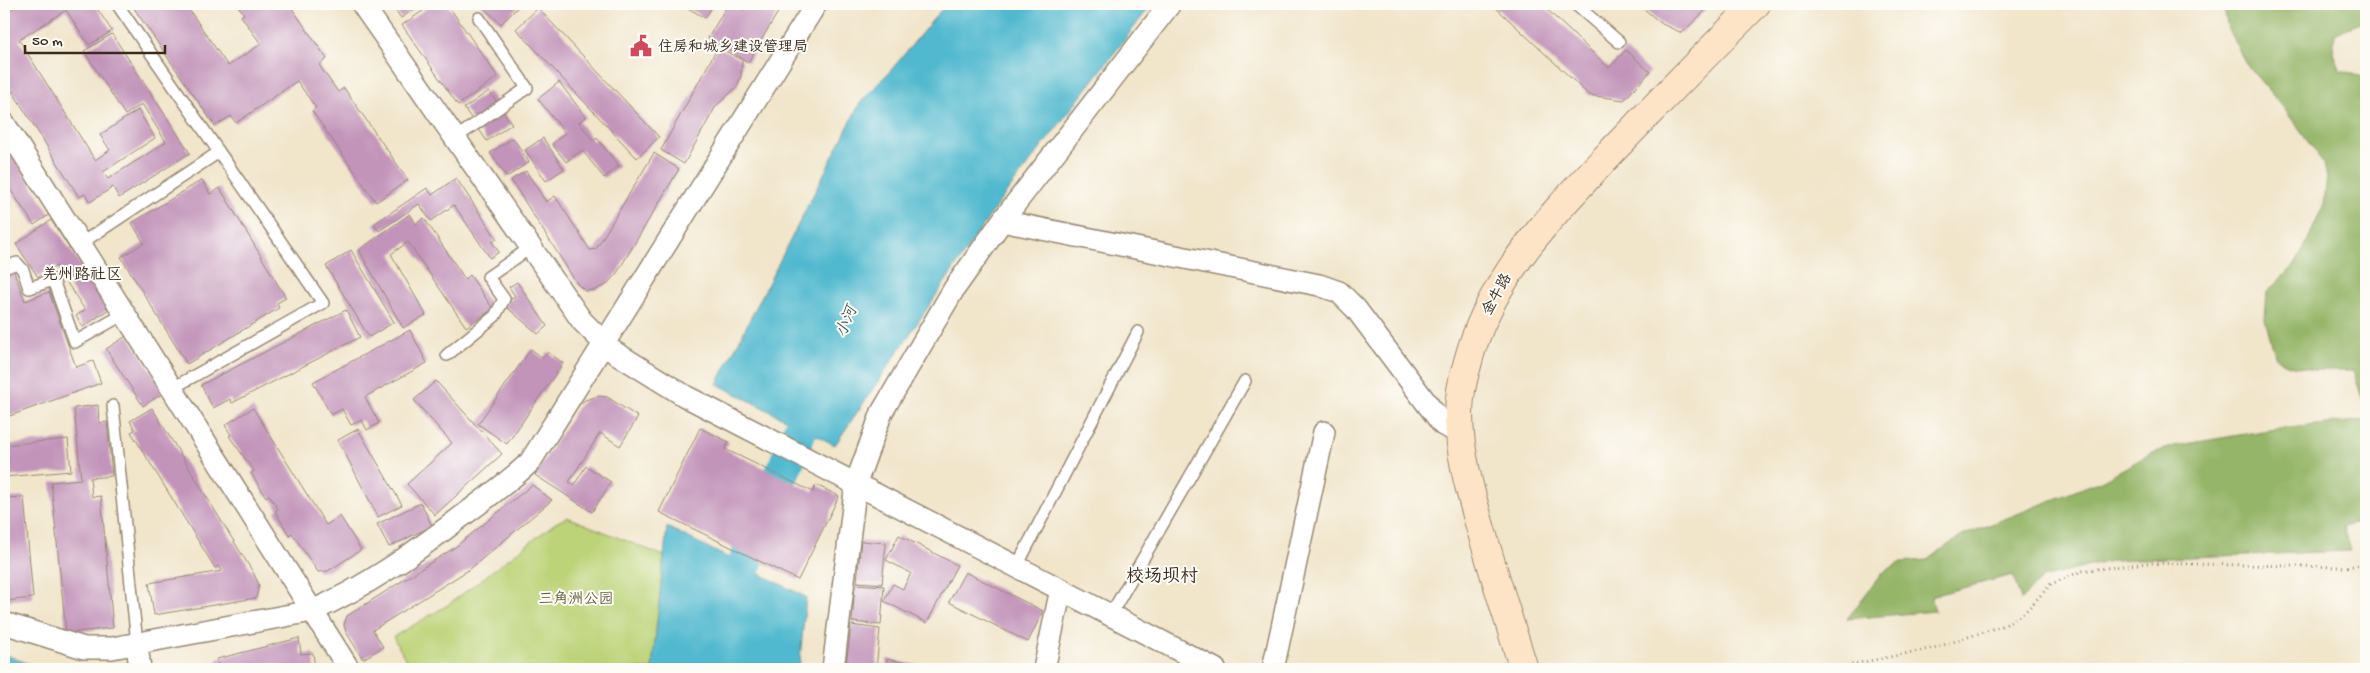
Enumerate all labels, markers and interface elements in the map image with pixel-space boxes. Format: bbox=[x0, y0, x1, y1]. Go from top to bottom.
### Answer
scale bar bbox=[25, 22, 165, 54]
text: 50 m bbox=[32, 33, 63, 51]
public building icon: 住房和城乡建设管理局 bbox=[628, 33, 654, 59]
place label: 住房和城乡建设管理局 bbox=[658, 38, 808, 57]
district label: 羌州路社区 bbox=[42, 265, 122, 286]
street label: 金牛路 bbox=[1479, 271, 1517, 319]
water label: 小河 bbox=[833, 301, 864, 341]
district label: 校场坝村 bbox=[1126, 566, 1198, 588]
park label: 三角洲公园 bbox=[538, 590, 614, 609]

